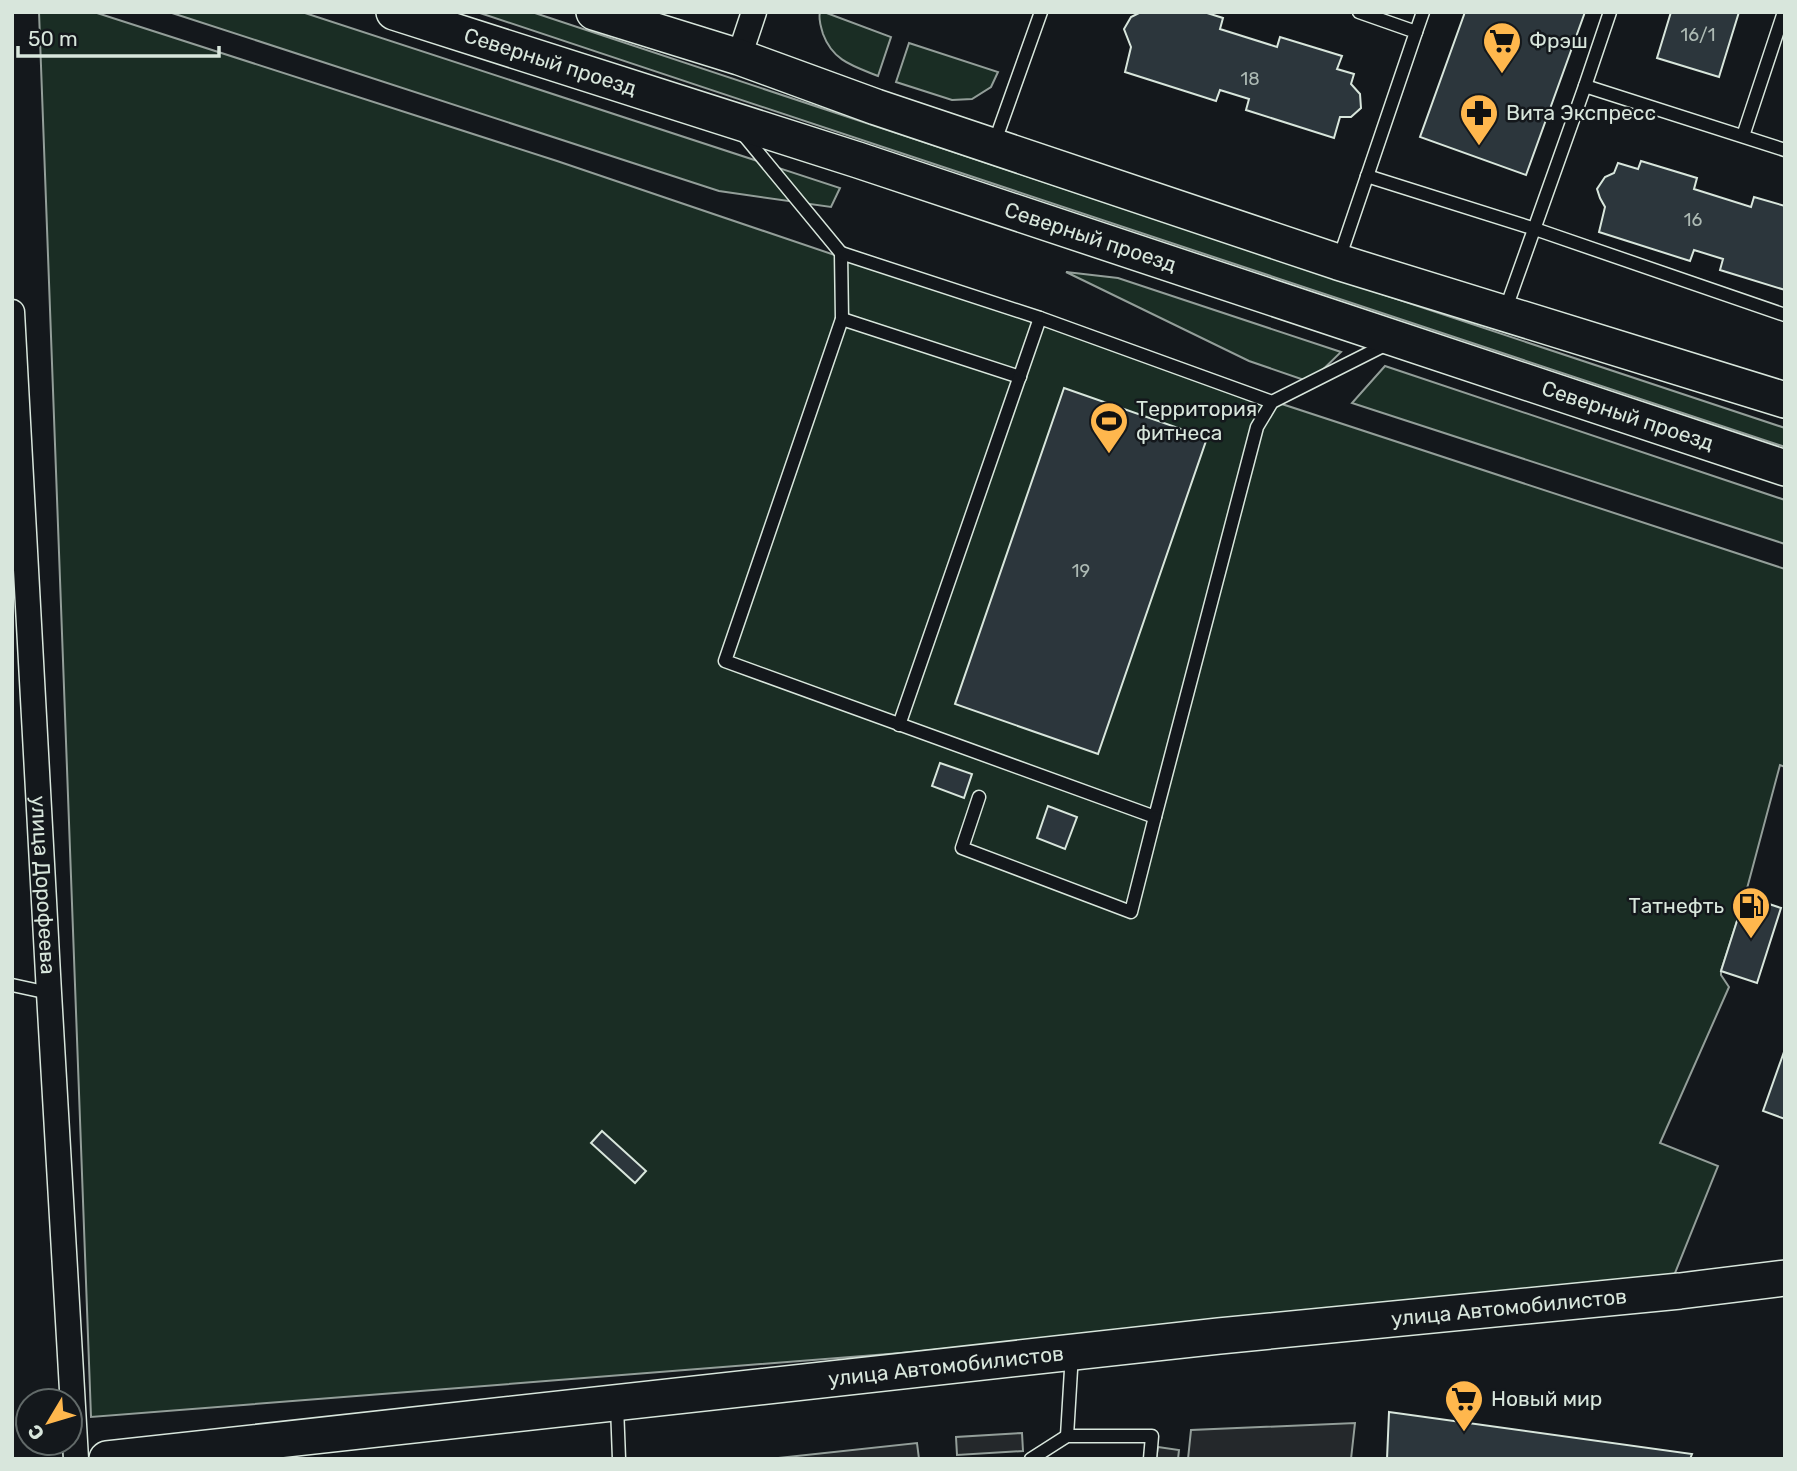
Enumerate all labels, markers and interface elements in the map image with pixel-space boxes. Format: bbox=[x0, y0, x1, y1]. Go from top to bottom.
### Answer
scale bar bbox=[18, 14, 219, 58]
supermarket icon: Фрэш bbox=[1481, 20, 1523, 75]
street label: Северный проезд bbox=[461, 22, 640, 101]
house number: 16/1 bbox=[1681, 24, 1715, 46]
text: 50 m bbox=[28, 26, 78, 51]
place label: Фрэш bbox=[1529, 28, 1588, 53]
house number: 18 bbox=[1240, 68, 1260, 90]
pharmacy icon: Вита Экспресс bbox=[1458, 92, 1500, 147]
place label: Вита Экспресс bbox=[1506, 100, 1656, 125]
street label: Северный проезд bbox=[1001, 197, 1180, 277]
house number: 16 bbox=[1684, 209, 1702, 231]
street label: Северный проезд bbox=[1539, 375, 1717, 455]
place label: Территория фитнеса bbox=[1136, 396, 1257, 445]
sports icon: Территория фитнеса bbox=[1088, 400, 1130, 455]
house number: 19 bbox=[1072, 560, 1090, 582]
street label: улица Дорофеева bbox=[26, 795, 61, 975]
fuel station icon: Татнефть bbox=[1730, 885, 1772, 940]
place label: Татнефть bbox=[1629, 893, 1724, 918]
street label: улица Автомобилистов bbox=[1390, 1283, 1628, 1331]
street label: улица Автомобилистов bbox=[827, 1340, 1065, 1391]
supermarket icon: Новый мир bbox=[1443, 1378, 1485, 1433]
place label: Новый мир bbox=[1491, 1386, 1602, 1411]
north arrow bbox=[14, 1387, 84, 1457]
text: С bbox=[23, 1420, 49, 1444]

